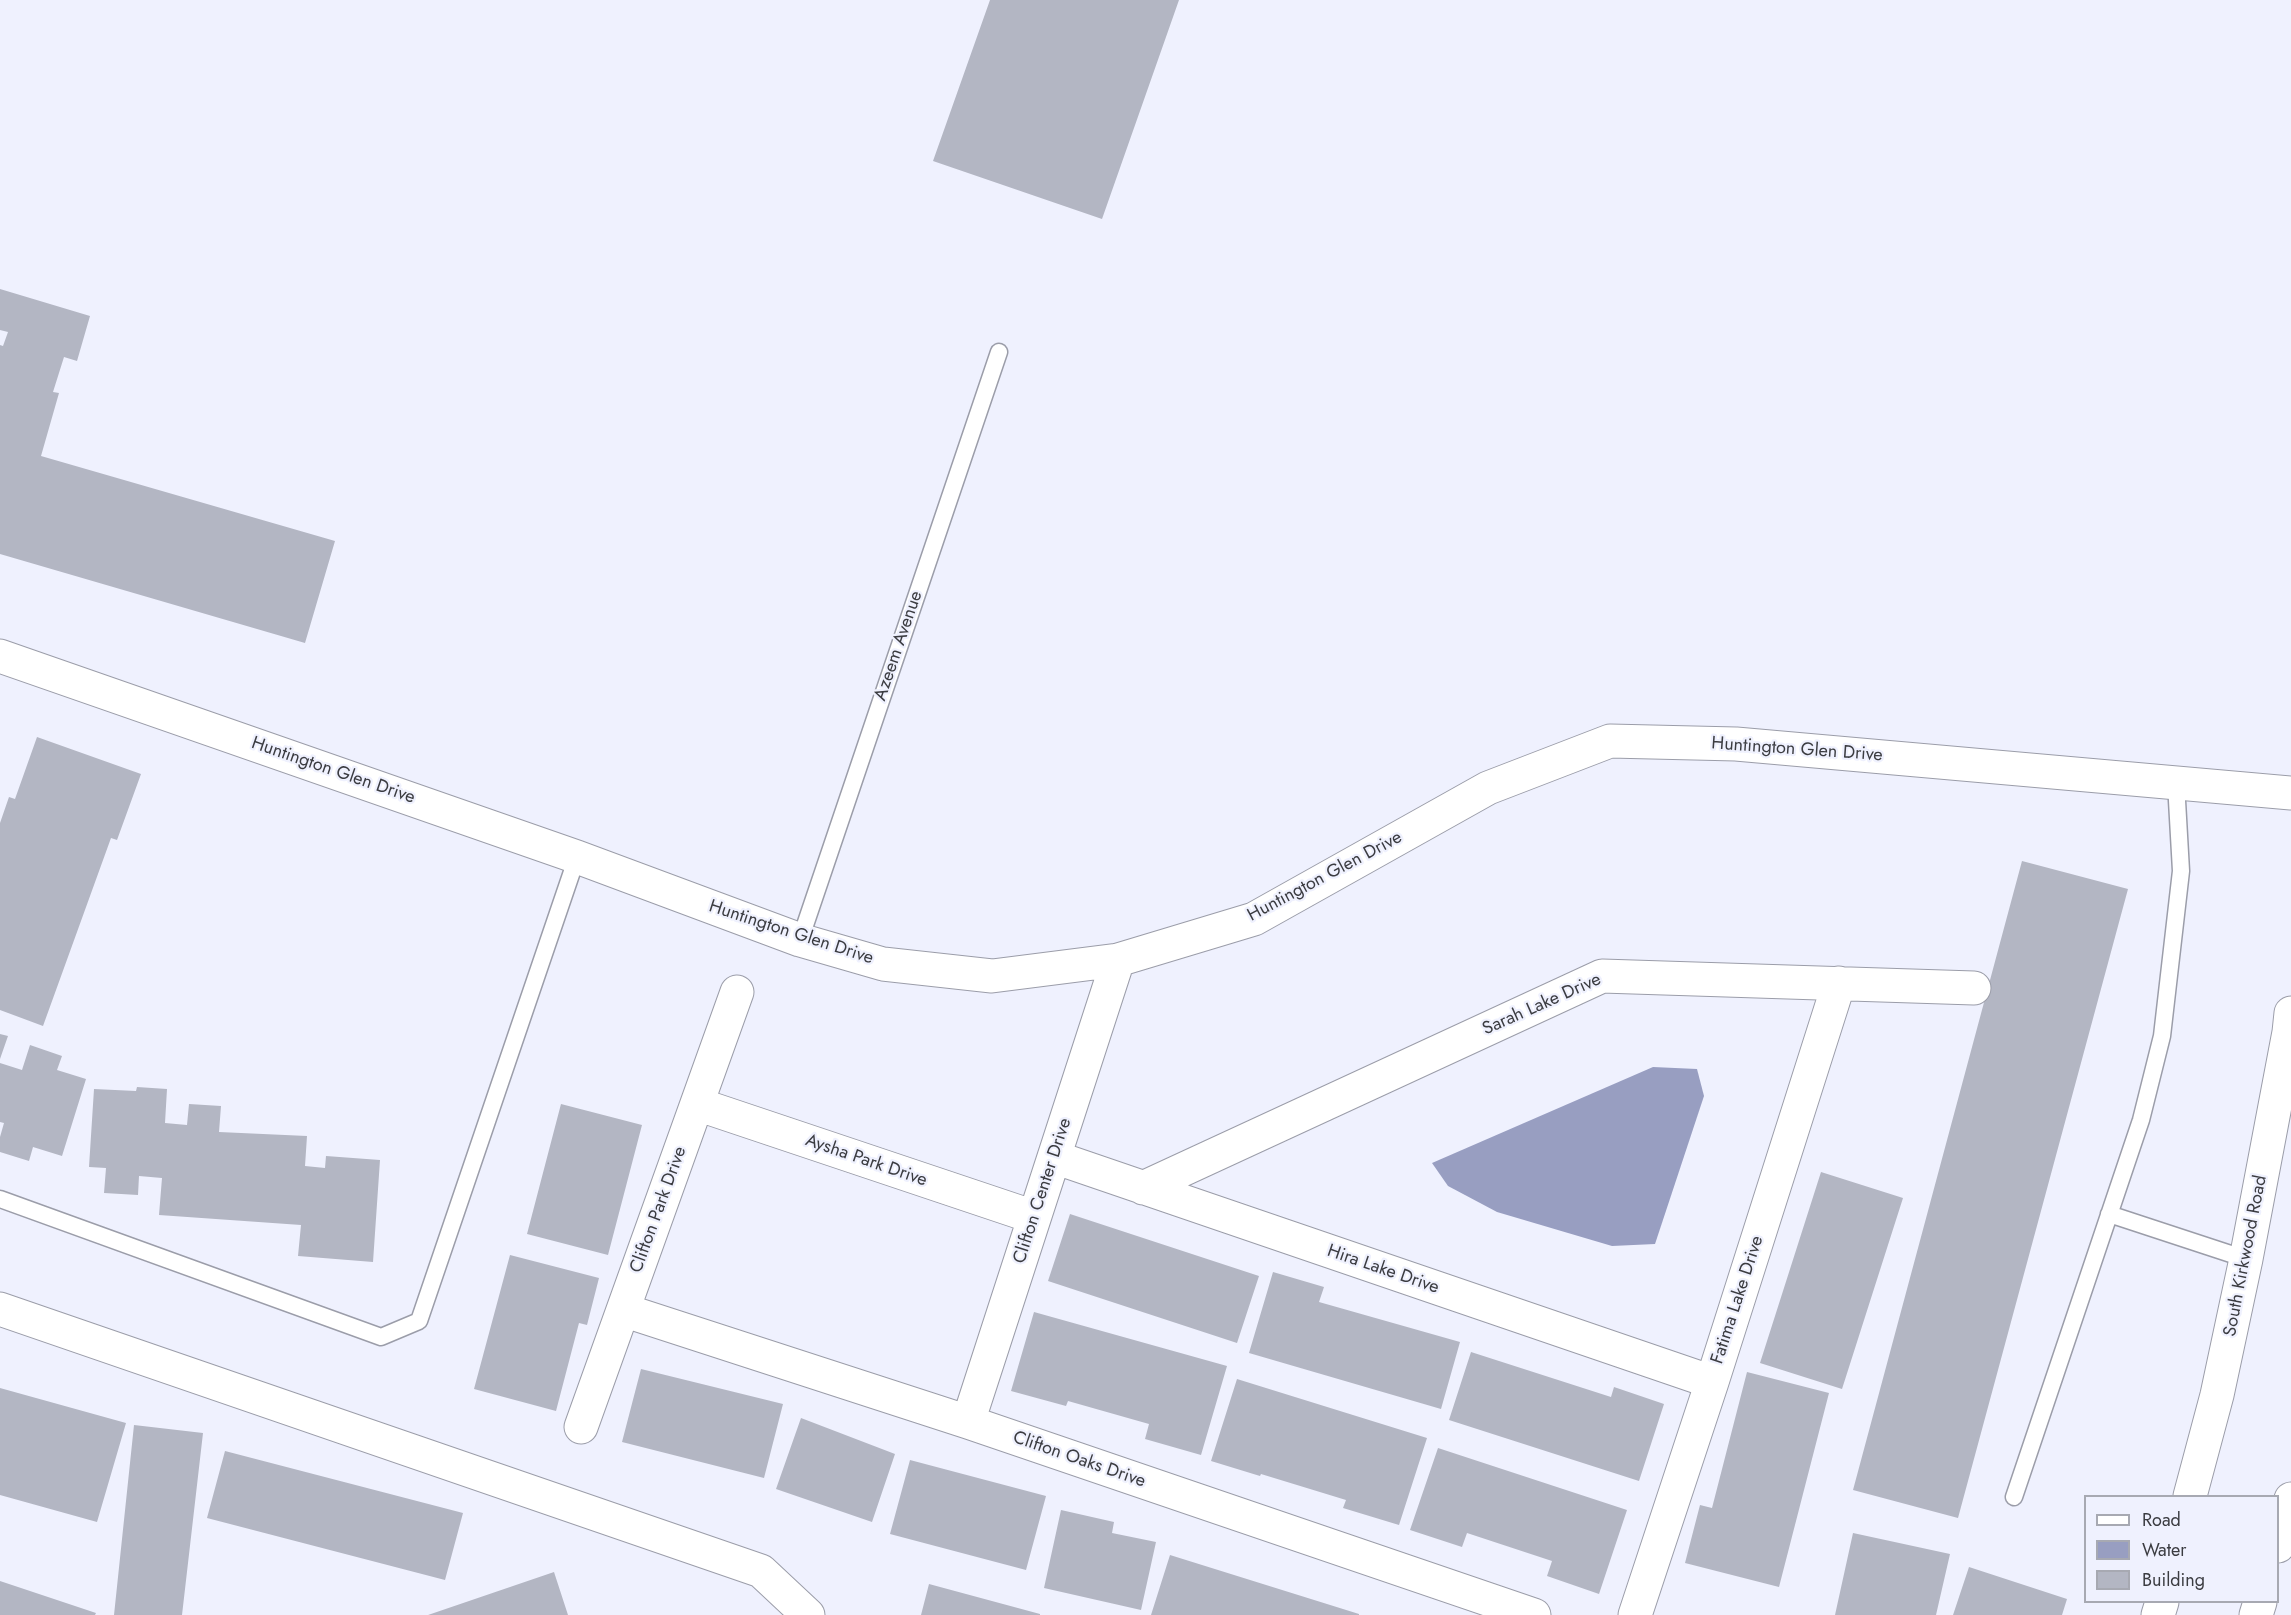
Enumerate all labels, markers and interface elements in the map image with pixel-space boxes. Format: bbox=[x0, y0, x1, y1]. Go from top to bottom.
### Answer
street label: Azeem Avenue bbox=[870, 588, 928, 704]
street label: Huntington Glen Drive bbox=[248, 733, 418, 809]
street label: Huntington Glen Drive bbox=[1711, 733, 1883, 767]
street label: Huntington Glen Drive bbox=[1244, 827, 1406, 927]
street label: Huntington Glen Drive bbox=[706, 896, 876, 970]
street label: Sarah Lake Drive bbox=[1479, 969, 1605, 1041]
street label: Clifton Center Drive bbox=[1009, 1116, 1077, 1266]
street label: Aysha Park Drive bbox=[802, 1130, 930, 1192]
street label: Clifton Park Drive bbox=[626, 1144, 692, 1276]
street label: South Kirkwood Road bbox=[2220, 1174, 2272, 1338]
street label: Fatima Lake Drive bbox=[1707, 1233, 1769, 1367]
street label: Hira Lake Drive bbox=[1324, 1241, 1442, 1299]
street label: Clifton Oaks Drive bbox=[1010, 1427, 1148, 1493]
legend bbox=[2084, 1495, 2279, 1603]
text: Road bbox=[2142, 1507, 2181, 1533]
text: Water bbox=[2142, 1537, 2186, 1563]
text: Building bbox=[2142, 1567, 2205, 1593]

